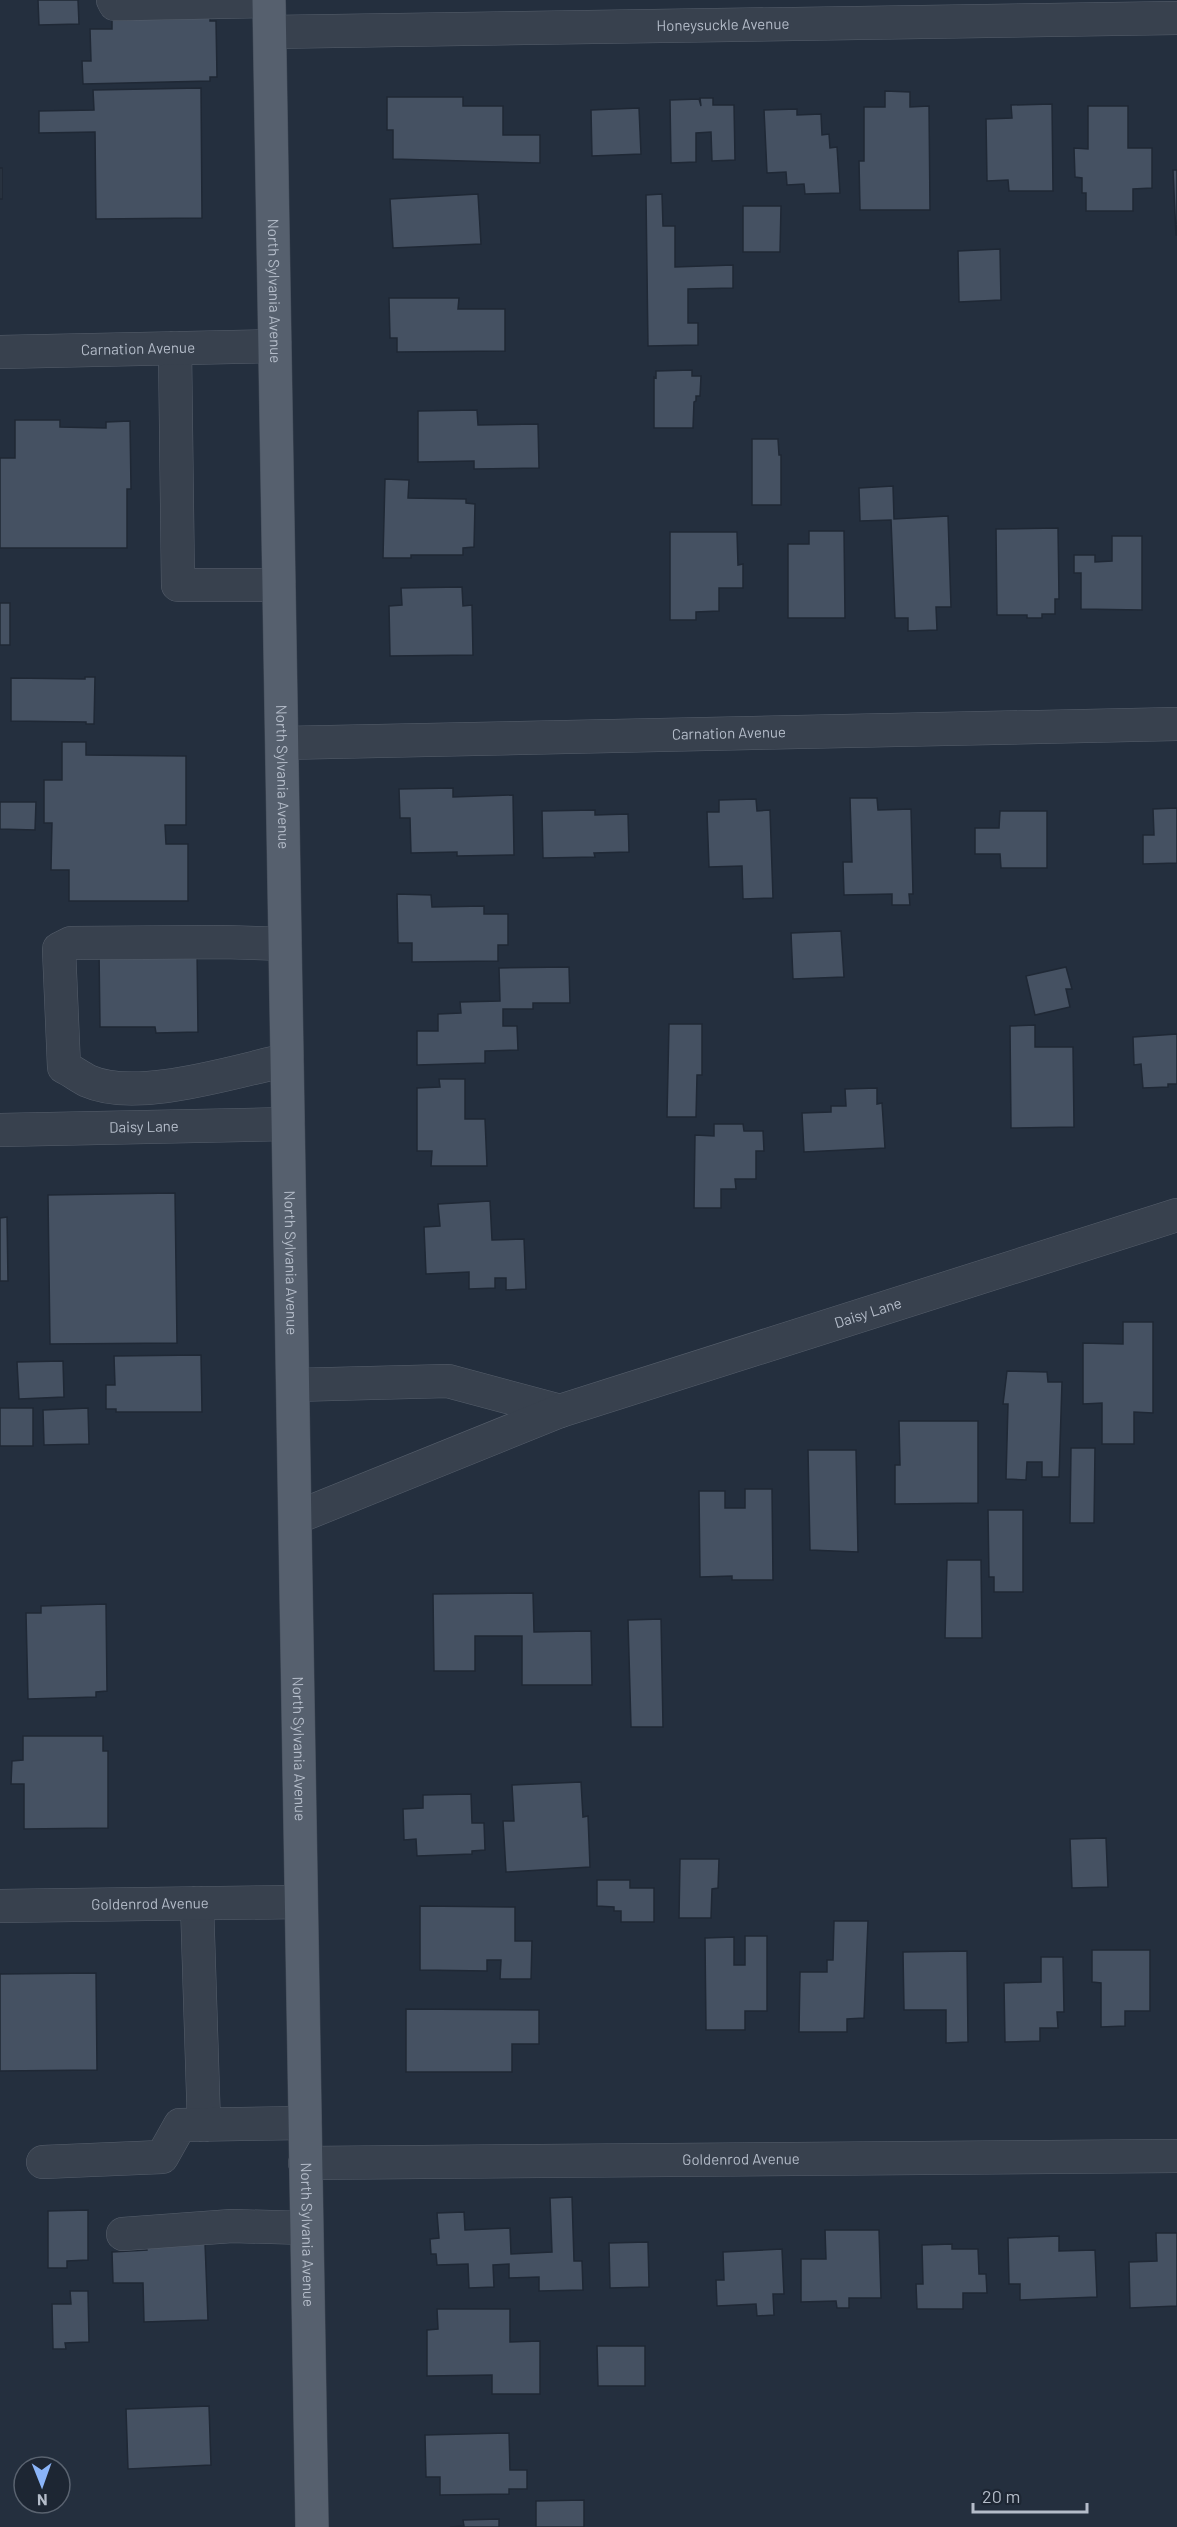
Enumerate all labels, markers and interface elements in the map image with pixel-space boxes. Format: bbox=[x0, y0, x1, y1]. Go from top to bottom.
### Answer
street label: Honeysuckle Avenue bbox=[656, 14, 790, 34]
street label: North Sylvania Avenue bbox=[265, 218, 285, 363]
street label: Carnation Avenue bbox=[81, 338, 195, 358]
street label: North Sylvania Avenue bbox=[273, 704, 293, 849]
street label: Carnation Avenue bbox=[672, 722, 786, 743]
street label: Daisy Lane bbox=[109, 1116, 179, 1136]
street label: North Sylvania Avenue bbox=[281, 1190, 302, 1335]
street label: Daisy Lane bbox=[832, 1293, 904, 1331]
street label: North Sylvania Avenue bbox=[290, 1676, 310, 1821]
street label: Goldenrod Avenue bbox=[91, 1893, 209, 1913]
street label: Goldenrod Avenue bbox=[682, 2149, 800, 2168]
street label: North Sylvania Avenue bbox=[298, 2162, 318, 2307]
north arrow bbox=[12, 2455, 72, 2515]
scale bar bbox=[973, 2476, 1087, 2514]
text: 20 m bbox=[982, 2485, 1020, 2507]
text: N bbox=[37, 2491, 48, 2510]

